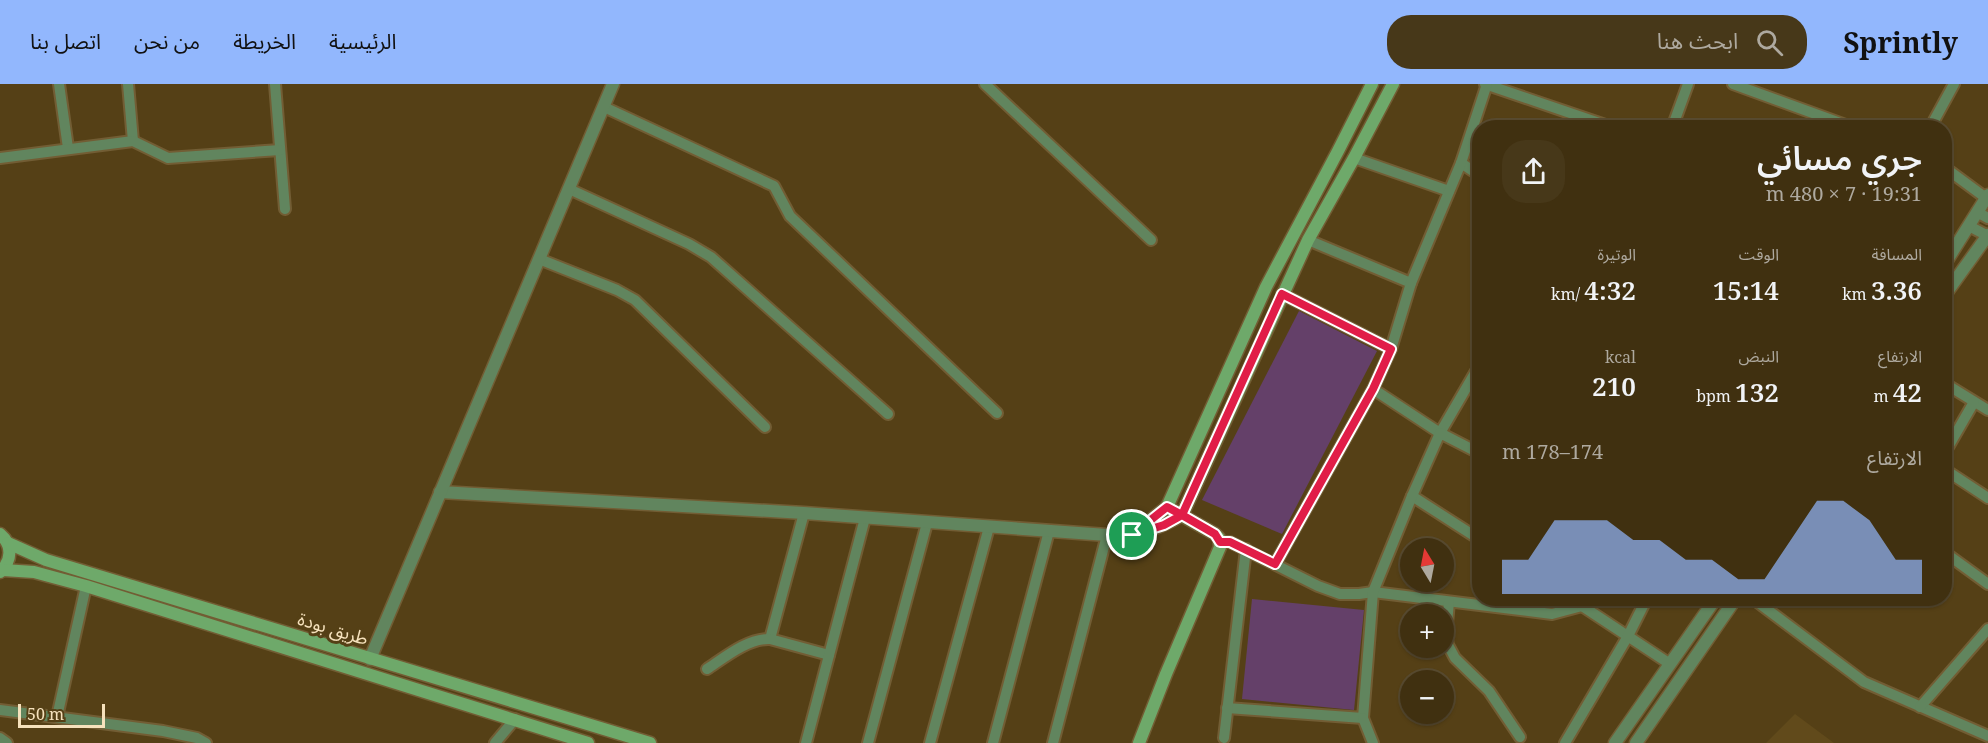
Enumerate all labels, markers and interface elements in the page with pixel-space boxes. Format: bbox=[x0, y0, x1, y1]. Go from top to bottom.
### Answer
search box bbox=[1387, 15, 1807, 69]
text: Sprintly bbox=[1843, 23, 1958, 61]
text: ابحث هنا bbox=[1657, 25, 1738, 55]
icon: search bbox=[1753, 26, 1786, 59]
text: اتصل بنا bbox=[30, 27, 101, 55]
text: من نحن bbox=[134, 27, 200, 55]
text: الخريطة bbox=[233, 27, 296, 55]
text: الرئيسية bbox=[329, 27, 397, 55]
text: جري مسائي bbox=[1757, 135, 1922, 180]
button: share bbox=[1502, 140, 1565, 203]
text: 19:31 · 7 × 480 m bbox=[1766, 180, 1922, 207]
text: الوتيرة bbox=[1598, 243, 1636, 265]
text: الوقت bbox=[1739, 243, 1779, 265]
text: المسافة bbox=[1872, 243, 1922, 265]
text: 4:32 bbox=[1584, 272, 1636, 308]
text: 15:14 bbox=[1713, 272, 1779, 308]
text: 3.36 bbox=[1871, 272, 1922, 308]
text: /km bbox=[1551, 283, 1584, 305]
text: km bbox=[1842, 283, 1871, 305]
text: النبض bbox=[1738, 345, 1779, 367]
text: الارتفاع bbox=[1878, 345, 1922, 367]
text: kcal bbox=[1605, 346, 1636, 368]
text: 210 bbox=[1592, 368, 1636, 404]
text: 132 bbox=[1735, 374, 1779, 410]
text: 42 bbox=[1893, 374, 1922, 410]
text: bpm bbox=[1696, 385, 1735, 407]
text: m bbox=[1873, 385, 1893, 407]
text: 174–178 m bbox=[1502, 438, 1603, 465]
text: الارتفاع bbox=[1867, 444, 1922, 471]
pin bbox=[1106, 509, 1157, 560]
icon: arrive bbox=[1115, 518, 1148, 551]
north arrow bbox=[1400, 538, 1454, 592]
map controls bbox=[1400, 538, 1454, 724]
button: + bbox=[1400, 604, 1454, 658]
street label: طريق بودة bbox=[295, 606, 372, 650]
button: − bbox=[1400, 670, 1454, 724]
scale bar bbox=[18, 701, 105, 728]
text: 50 m bbox=[27, 703, 64, 725]

